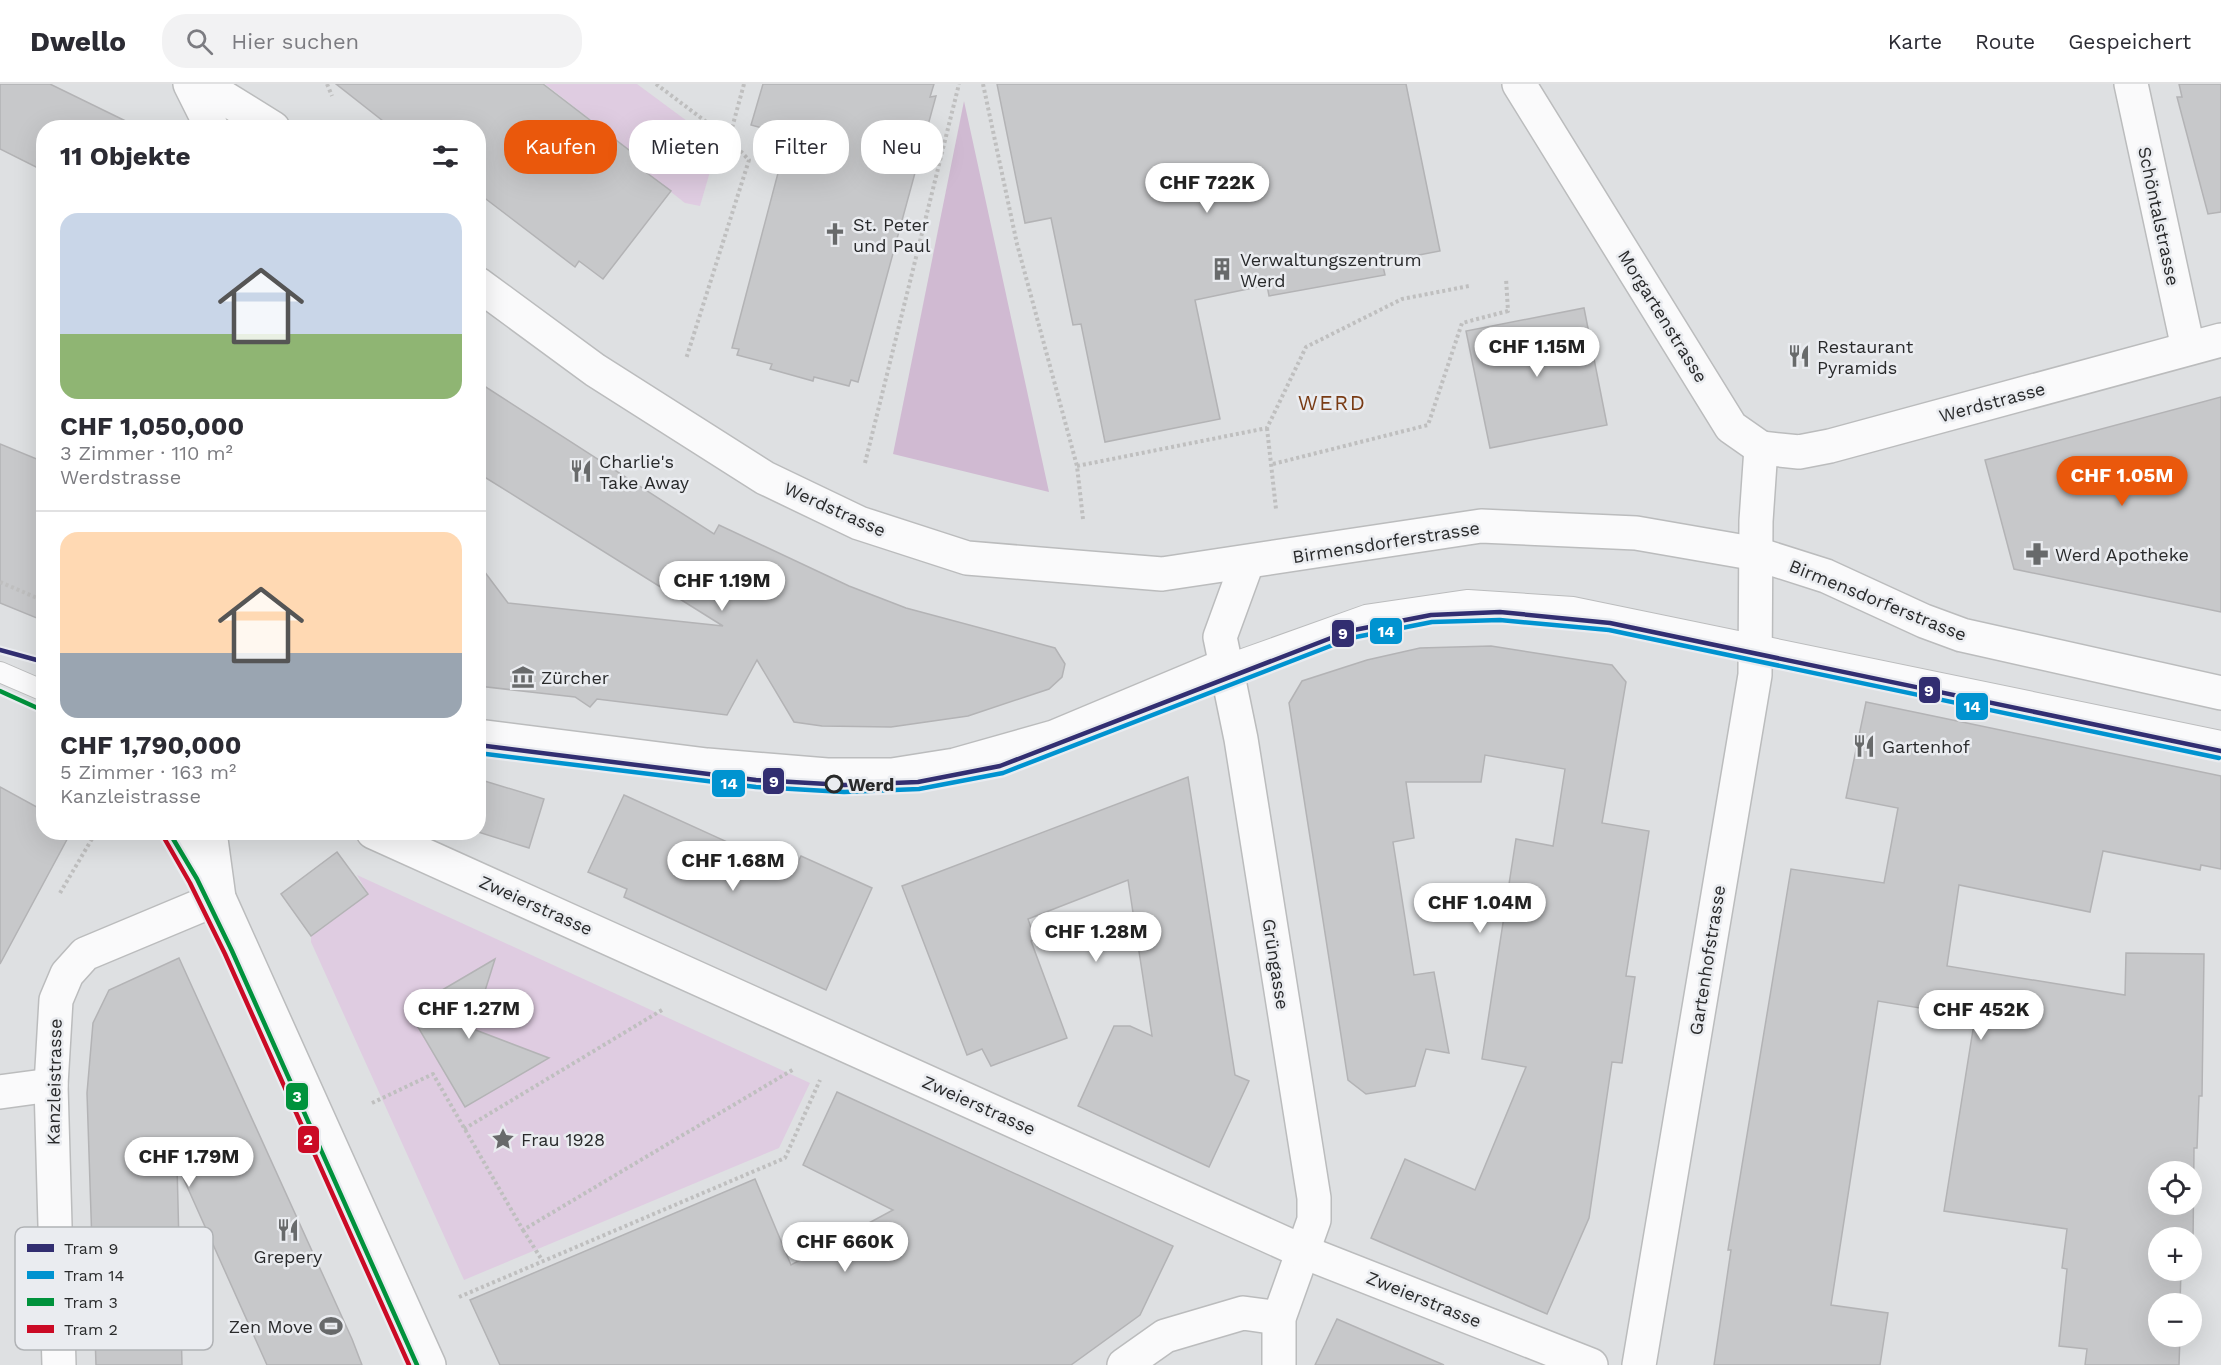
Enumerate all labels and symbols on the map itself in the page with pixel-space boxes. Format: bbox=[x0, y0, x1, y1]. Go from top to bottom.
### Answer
street label: Schöntalstrasse bbox=[2134, 145, 2184, 287]
pin: CHF 722K bbox=[1145, 163, 1269, 214]
place label: St. Peter und Paul bbox=[853, 214, 931, 256]
church icon: St. Peter und Paul bbox=[822, 221, 848, 247]
street label: Morgartenstrasse bbox=[1614, 246, 1712, 386]
place label: Verwaltungszentrum Werd bbox=[1240, 249, 1422, 291]
building icon: Verwaltungszentrum Werd bbox=[1209, 256, 1235, 282]
pin: CHF 1.15M bbox=[1468, 327, 1606, 378]
place label: Restaurant Pyramids bbox=[1817, 336, 1914, 378]
restaurant icon: Restaurant Pyramids bbox=[1786, 343, 1812, 369]
street label: Werdstrasse bbox=[1937, 378, 2047, 426]
district label: WERD bbox=[1298, 390, 1366, 415]
place label: Charlie's Take Away bbox=[599, 451, 690, 493]
pin: CHF 1.05M bbox=[2053, 456, 2191, 507]
restaurant icon: Charlie's Take Away bbox=[568, 458, 594, 484]
street label: Werdstrasse bbox=[781, 477, 889, 541]
street label: Birmensdorferstrasse bbox=[1291, 517, 1481, 567]
pharmacy icon: Werd Apotheke bbox=[2024, 541, 2050, 567]
place label: Werd Apotheke bbox=[2055, 544, 2189, 565]
street label: Birmensdorferstrasse bbox=[1786, 555, 1970, 645]
pin: CHF 1.19M bbox=[653, 561, 791, 612]
line badge: 14 bbox=[1369, 617, 1403, 645]
line badge: 9 bbox=[1331, 619, 1355, 648]
text: 14 bbox=[1377, 622, 1395, 641]
text: 9 bbox=[1338, 624, 1348, 643]
museum icon: Zürcher bbox=[510, 664, 536, 690]
place label: Zürcher bbox=[541, 667, 609, 688]
line badge: 9 bbox=[1918, 676, 1941, 704]
text: 9 bbox=[1924, 681, 1934, 700]
line badge: 14 bbox=[1955, 692, 1989, 721]
text: 14 bbox=[1963, 697, 1981, 716]
restaurant icon: Gartenhof bbox=[1851, 733, 1877, 759]
place label: Gartenhof bbox=[1882, 736, 1970, 757]
line badge: 9 bbox=[762, 767, 785, 795]
line badge: 14 bbox=[711, 769, 746, 798]
text: 9 bbox=[769, 772, 779, 791]
text: 14 bbox=[720, 774, 738, 793]
place label: Werd bbox=[848, 774, 894, 795]
marker: Werd bbox=[825, 775, 843, 793]
pin: CHF 1.68M bbox=[664, 841, 802, 892]
street label: Zweierstrasse bbox=[476, 871, 596, 939]
pin: CHF 1.04M bbox=[1411, 883, 1549, 934]
street label: Gartenhofstrasse bbox=[1685, 883, 1729, 1037]
pin: CHF 1.28M bbox=[1027, 912, 1165, 963]
street label: Grüngasse bbox=[1258, 917, 1294, 1011]
pin: CHF 1.27M bbox=[400, 989, 538, 1040]
pin: CHF 452K bbox=[1919, 990, 2043, 1041]
street label: Kanzleistrasse bbox=[42, 1018, 66, 1146]
street label: Zweierstrasse bbox=[919, 1071, 1039, 1139]
line badge: 3 bbox=[285, 1082, 309, 1111]
text: 3 bbox=[292, 1087, 302, 1106]
line badge: 2 bbox=[297, 1125, 320, 1154]
place icon: Frau 1928 bbox=[490, 1126, 516, 1152]
place label: Frau 1928 bbox=[521, 1129, 605, 1150]
text: 2 bbox=[303, 1130, 313, 1149]
pin: CHF 1.79M bbox=[120, 1137, 258, 1188]
restaurant icon: Grepery bbox=[275, 1217, 301, 1243]
pin: CHF 660K bbox=[783, 1222, 907, 1273]
legend bbox=[15, 1227, 213, 1350]
text: Tram 9 bbox=[64, 1239, 119, 1258]
place label: Grepery bbox=[254, 1246, 323, 1267]
text: Tram 14 bbox=[64, 1266, 125, 1285]
street label: Zweierstrasse bbox=[1364, 1266, 1484, 1332]
text: Tram 3 bbox=[64, 1293, 118, 1312]
sports icon: Zen Move bbox=[318, 1313, 344, 1339]
place label: Zen Move bbox=[229, 1316, 313, 1337]
text: Tram 2 bbox=[64, 1320, 118, 1339]

